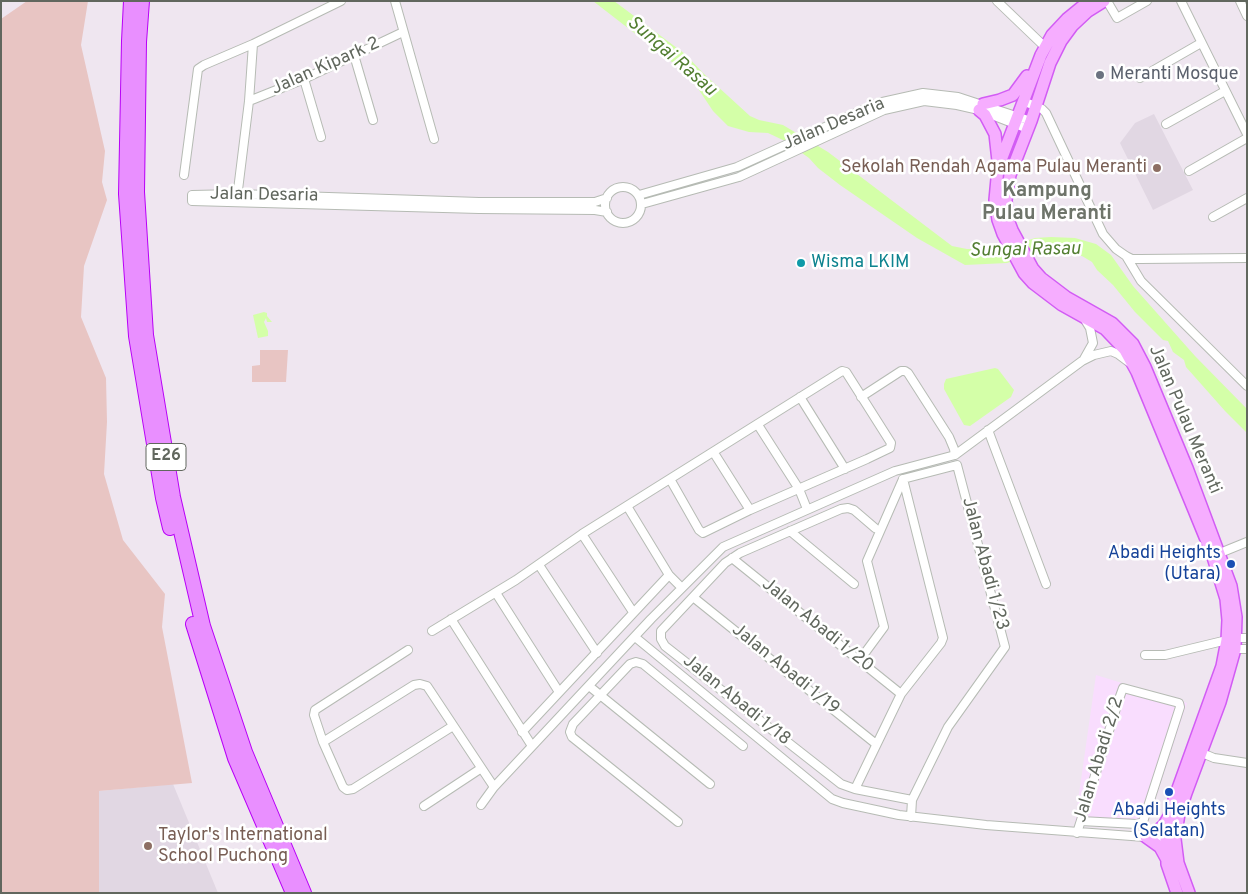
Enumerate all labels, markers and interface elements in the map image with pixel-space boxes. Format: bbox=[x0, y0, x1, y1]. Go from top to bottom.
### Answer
water label: Sungai Rasau bbox=[622, 12, 720, 102]
street label: Jalan Kipark 2 bbox=[268, 33, 384, 101]
place label: Meranti Mosque bbox=[1110, 64, 1238, 86]
marker: Meranti Mosque bbox=[1094, 69, 1106, 81]
street label: Jalan Desaria bbox=[780, 94, 888, 156]
place label: Sekolah Rendah Agama Pulau Meranti bbox=[841, 157, 1147, 179]
marker: Sekolah Rendah Agama Pulau Meranti bbox=[1151, 162, 1163, 174]
district label: Kampung Pulau Meranti bbox=[982, 180, 1112, 227]
street label: Jalan Desaria bbox=[210, 184, 318, 208]
water label: Sungai Rasau bbox=[969, 239, 1081, 263]
place label: Wisma LKIM bbox=[811, 252, 910, 274]
marker: Wisma LKIM bbox=[795, 257, 807, 269]
street label: Jalan Pulau Meranti bbox=[1143, 342, 1225, 498]
road number: E26 bbox=[146, 444, 186, 471]
street label: Jalan Abadi 1/23 bbox=[956, 495, 1012, 633]
place label: Abadi Heights (Utara) bbox=[1108, 543, 1221, 586]
marker: Abadi Heights (Utara) bbox=[1225, 558, 1237, 570]
street label: Jalan Abadi 1/20 bbox=[757, 574, 877, 678]
street label: Jalan Abadi 1/19 bbox=[727, 620, 843, 720]
street label: Jalan Abadi 1/18 bbox=[678, 651, 794, 751]
street label: Jalan Abadi 2/2 bbox=[1071, 695, 1129, 825]
marker: Abadi Heights (Selatan) bbox=[1163, 786, 1175, 798]
place label: Abadi Heights (Selatan) bbox=[1112, 800, 1226, 842]
place label: Taylor's International School Puchong bbox=[158, 825, 328, 868]
marker: Taylor's International School Puchong bbox=[142, 840, 154, 852]

